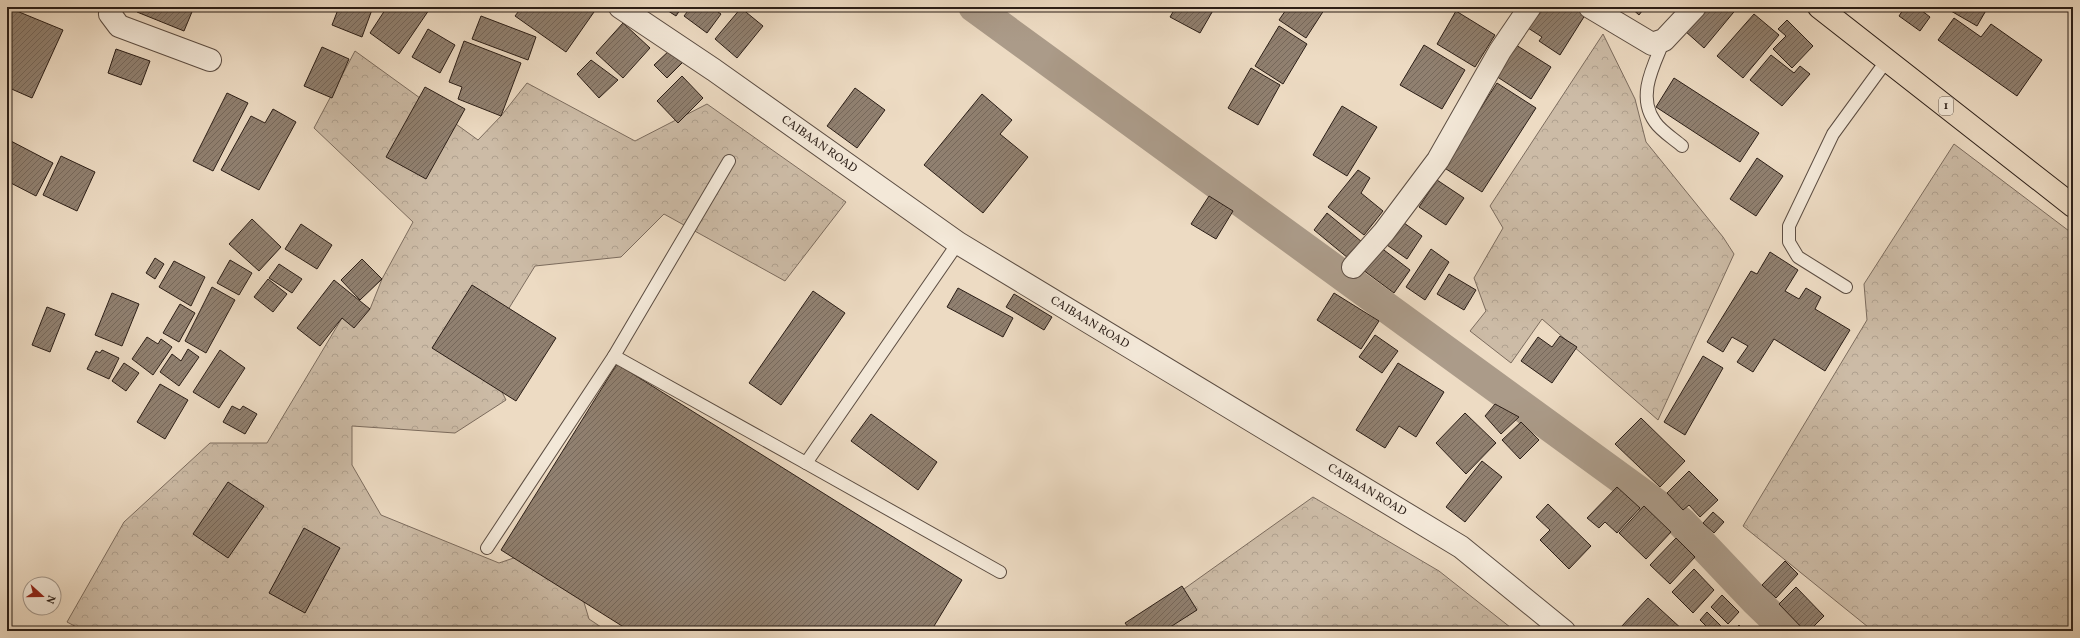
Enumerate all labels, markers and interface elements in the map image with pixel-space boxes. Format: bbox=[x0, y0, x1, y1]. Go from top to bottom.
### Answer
road number: 1 bbox=[1939, 97, 1953, 115]
street label: CAIBAAN ROAD bbox=[778, 112, 860, 177]
street label: CAIBAAN ROAD bbox=[1047, 292, 1132, 353]
street label: CAIBAAN ROAD bbox=[1324, 460, 1410, 520]
north arrow bbox=[22, 576, 62, 616]
text: N bbox=[42, 593, 58, 605]

